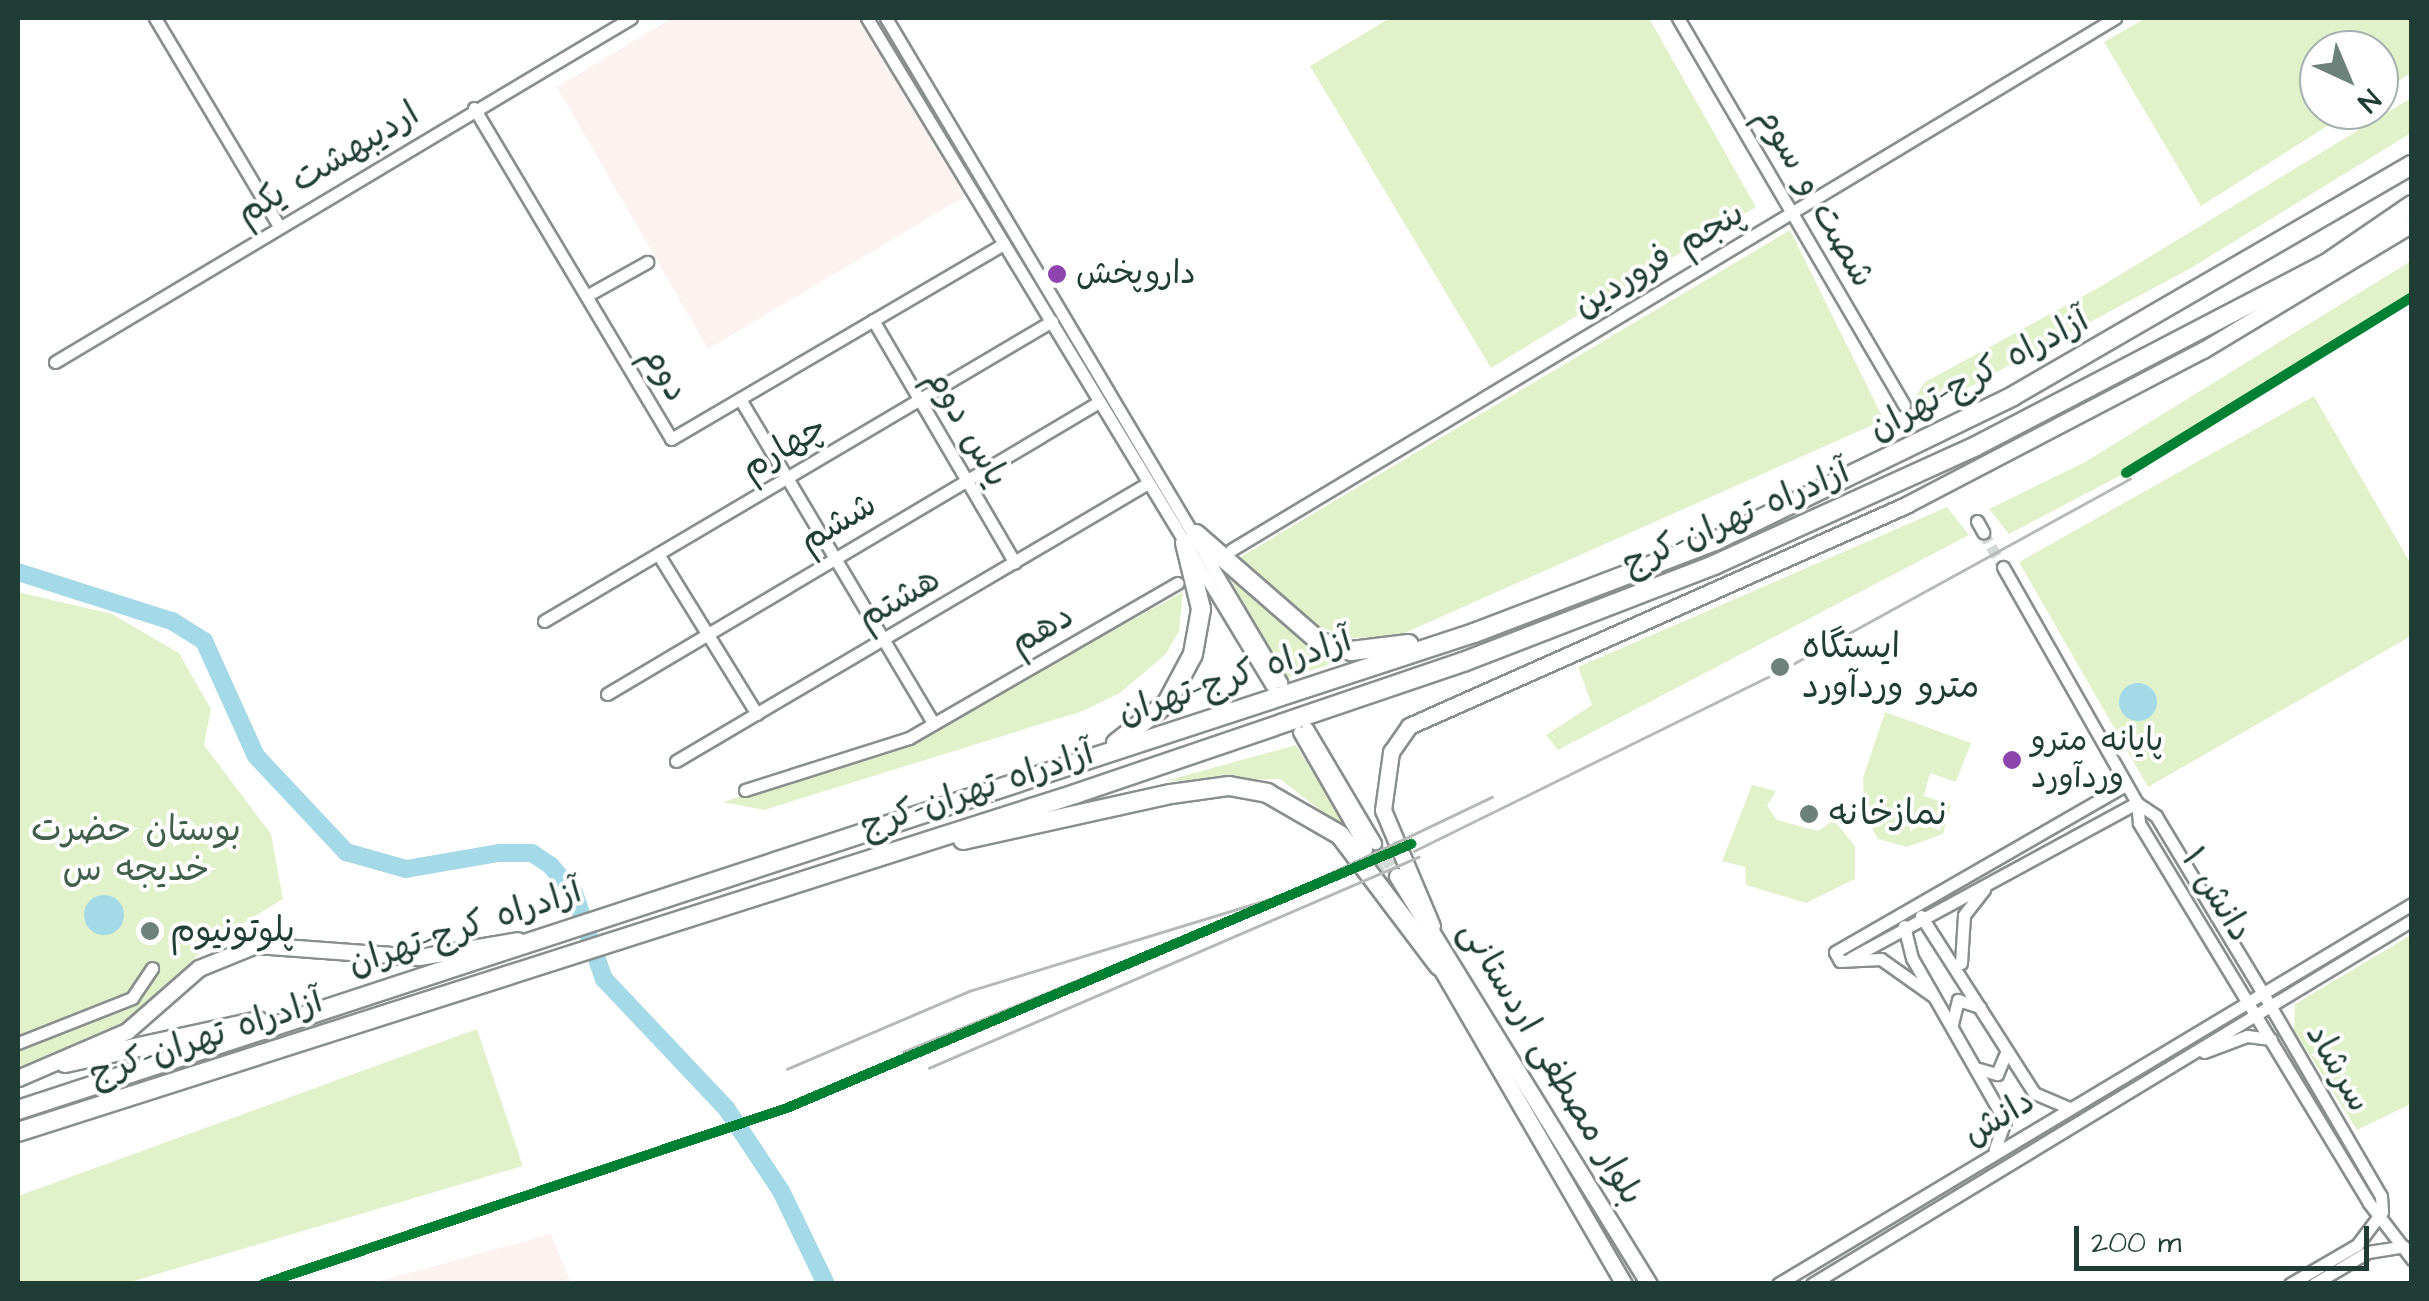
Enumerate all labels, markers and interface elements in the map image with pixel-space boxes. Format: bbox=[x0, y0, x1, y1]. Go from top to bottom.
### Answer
north arrow bbox=[2299, 30, 2399, 130]
text: N bbox=[2349, 80, 2389, 121]
street label: اردیبهشت یکم bbox=[229, 93, 427, 235]
street label: شصت و سوم bbox=[1746, 99, 1884, 295]
street label: پنجم فروردین bbox=[1566, 193, 1752, 327]
place label: داروپخش bbox=[1076, 255, 1196, 293]
marker: داروپخش bbox=[1047, 264, 1067, 284]
street label: آزادراه کرج-تهران bbox=[1862, 299, 2096, 451]
street label: دوم bbox=[633, 339, 697, 409]
street label: یاس دوم bbox=[916, 361, 1018, 495]
street label: چهارم bbox=[734, 406, 834, 490]
street label: آزادراه تهران-کرج bbox=[1616, 451, 1856, 585]
street label: ششم bbox=[792, 484, 884, 562]
street label: هشتم bbox=[850, 559, 948, 639]
street label: دهم bbox=[1003, 595, 1081, 665]
street label: آزادراه کرج-تهران bbox=[1113, 619, 1357, 735]
place label: ایستگاه مترو وردآورد bbox=[1802, 626, 1979, 708]
marker: ایستگاه مترو وردآورد bbox=[1767, 654, 1793, 680]
place label: پایانه مترو وردآورد bbox=[2031, 723, 2163, 798]
street label: آزادراه تهران-کرج bbox=[855, 732, 1099, 848]
marker: پایانه مترو وردآورد bbox=[2002, 750, 2022, 770]
place label: نمازخانه bbox=[1829, 793, 1947, 835]
marker: نمازخانه bbox=[1798, 803, 1820, 825]
park label: بوستان حضرت خدیجه س bbox=[31, 809, 241, 891]
street label: دانش ۱ bbox=[2171, 840, 2261, 950]
street label: آزادراه کرج-تهران bbox=[343, 870, 587, 986]
place label: پلوتونیوم bbox=[170, 910, 295, 952]
street label: بلوار مصطفی اردستانی bbox=[1450, 913, 1652, 1213]
marker: پلوتونیوم bbox=[139, 920, 161, 942]
street label: آزادراه تهران-کرج bbox=[84, 980, 328, 1096]
street label: سرشاد bbox=[2296, 1016, 2380, 1120]
street label: دانش bbox=[1956, 1080, 2042, 1156]
scale bar bbox=[2079, 1206, 2374, 1268]
text: 200 m bbox=[2091, 1222, 2181, 1264]

